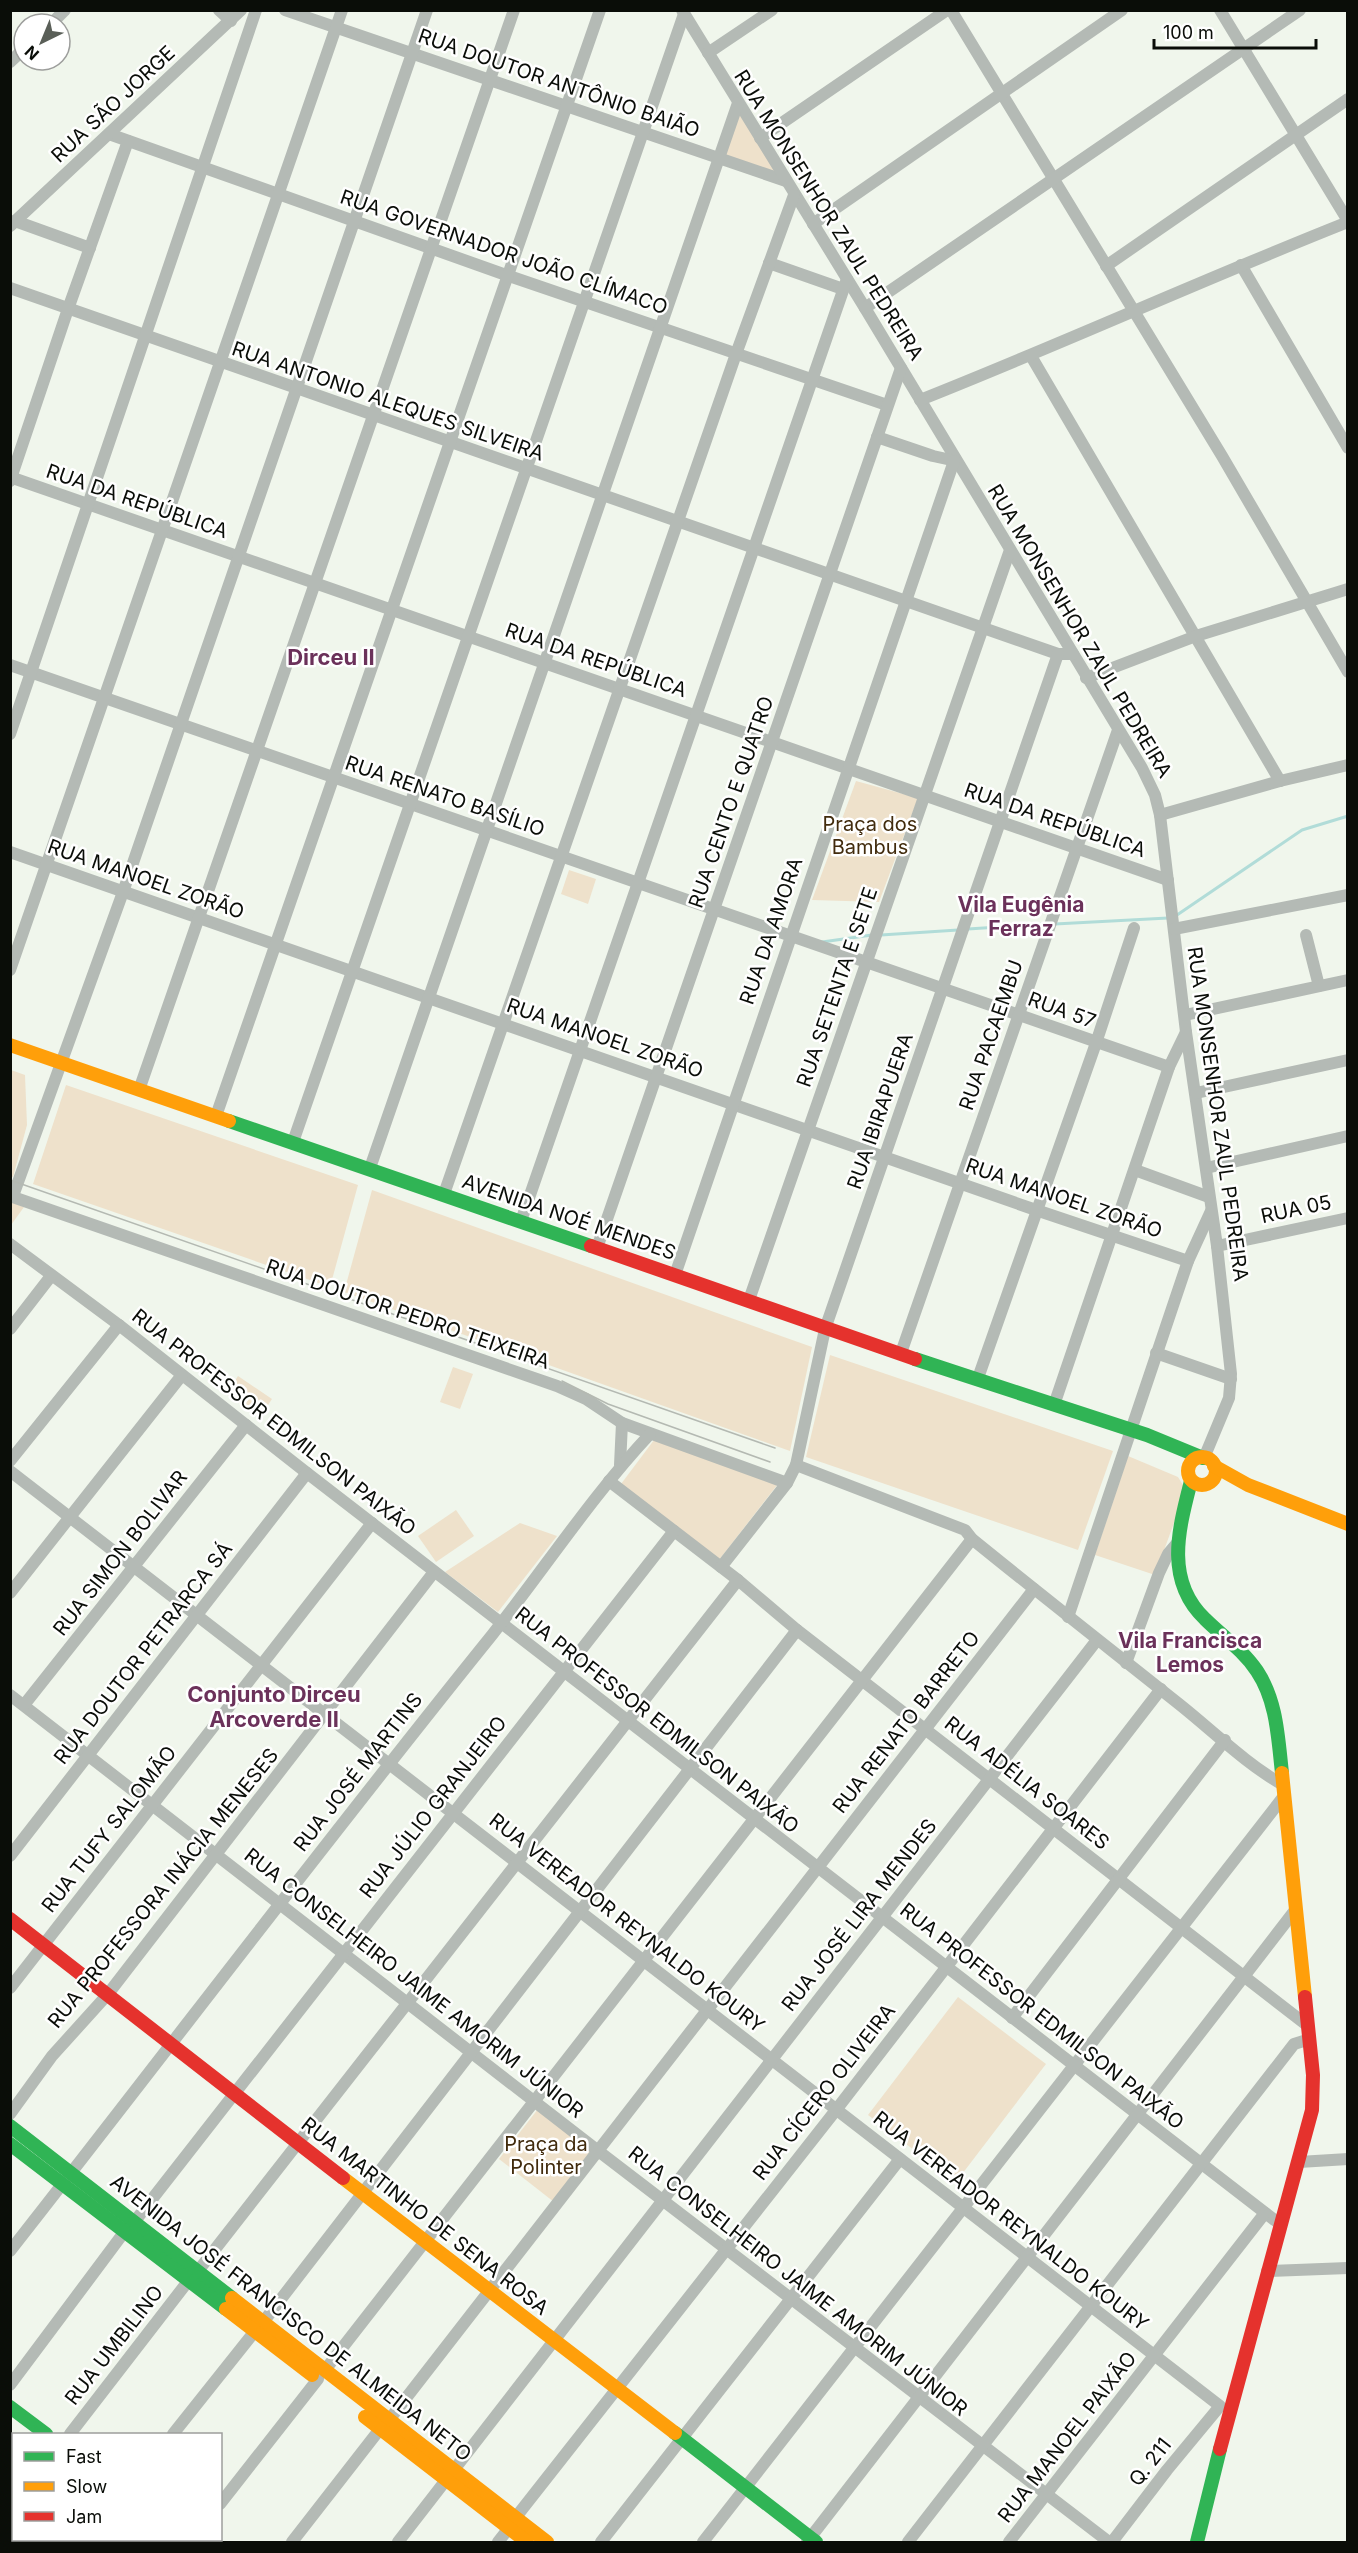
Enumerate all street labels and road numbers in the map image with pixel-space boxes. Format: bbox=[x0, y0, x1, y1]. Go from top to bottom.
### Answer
street label: RUA DOUTOR ANTÔNIO BAIÃO bbox=[415, 23, 703, 143]
street label: RUA SÃO JORGE bbox=[46, 40, 180, 167]
street label: RUA MONSENHOR ZAUL PEDREIRA bbox=[729, 65, 929, 365]
street label: RUA GOVERNADOR JOÃO CLÍMACO bbox=[337, 184, 671, 319]
street label: RUA ANTONIO ALEQUES SILVEIRA bbox=[229, 336, 547, 466]
street label: RUA DA REPÚBLICA bbox=[43, 458, 231, 543]
street label: RUA MONSENHOR ZAUL PEDREIRA bbox=[983, 480, 1177, 782]
street label: RUA DA REPÚBLICA bbox=[502, 617, 690, 702]
street label: RUA CENTO E QUATRO bbox=[683, 693, 779, 911]
street label: RUA RENATO BASÍLIO bbox=[342, 750, 548, 841]
street label: RUA DA REPÚBLICA bbox=[961, 777, 1149, 862]
street label: RUA MANOEL ZORÃO bbox=[44, 833, 248, 924]
street label: RUA DA AMORA bbox=[735, 854, 807, 1008]
street label: RUA SETENTA E SETE bbox=[792, 884, 882, 1090]
street label: RUA MONSENHOR ZAUL PEDREIRA bbox=[1183, 945, 1253, 1283]
street label: RUA PACAEMBU bbox=[954, 957, 1028, 1113]
street label: RUA 57 bbox=[1025, 987, 1099, 1033]
street label: RUA MANOEL ZORÃO bbox=[503, 992, 707, 1083]
street label: RUA IBIRAPUERA bbox=[842, 1030, 918, 1192]
street label: RUA MANOEL ZORÃO bbox=[962, 1152, 1166, 1243]
street label: AVENIDA NOÉ MENDES bbox=[459, 1168, 679, 1265]
street label: RUA 05 bbox=[1259, 1190, 1333, 1228]
street label: RUA DOUTOR PEDRO TEIXEIRA bbox=[263, 1254, 553, 1374]
street label: RUA PROFESSOR EDMILSON PAIXÃO bbox=[127, 1303, 421, 1540]
street label: RUA SIMON BOLIVAR bbox=[48, 1465, 192, 1640]
street label: RUA DOUTOR PETRARCA SÁ bbox=[48, 1536, 237, 1769]
street label: RUA PROFESSOR EDMILSON PAIXÃO bbox=[510, 1601, 804, 1838]
street label: RUA RENATO BARRETO bbox=[827, 1626, 985, 1818]
street label: RUA JOSÉ MARTINS bbox=[288, 1687, 427, 1856]
street label: RUA JÚLIO GRANJEIRO bbox=[354, 1711, 512, 1903]
street label: RUA ADÉLIA SOARES bbox=[940, 1711, 1115, 1855]
street label: RUA TUFY SALOMÃO bbox=[36, 1740, 181, 1917]
street label: RUA PROFESSORA INÁCIA MENESES bbox=[42, 1743, 283, 2033]
street label: RUA VEREADOR REYNALDO KOURY bbox=[485, 1808, 770, 2038]
street label: RUA JOSÉ LIRA MENDES bbox=[776, 1813, 942, 2016]
street label: RUA CONSELHEIRO JAIME AMORIM JÚNIOR bbox=[240, 1842, 589, 2123]
street label: RUA PROFESSOR EDMILSON PAIXÃO bbox=[895, 1897, 1189, 2134]
street label: RUA CÍCERO OLIVEIRA bbox=[747, 1998, 900, 2185]
street label: RUA VEREADOR REYNALDO KOURY bbox=[869, 2106, 1154, 2336]
street label: RUA MARTINHO DE SENA ROSA bbox=[297, 2112, 553, 2320]
street label: RUA CONSELHEIRO JAIME AMORIM JÚNIOR bbox=[624, 2140, 973, 2421]
street label: AVENIDA JOSÉ FRANCISCO DE ALMEIDA NETO bbox=[106, 2169, 477, 2466]
street label: RUA UMBILINO bbox=[60, 2280, 168, 2410]
street label: RUA MANOEL PAIXÃO bbox=[992, 2346, 1141, 2527]
street label: Q. 211 bbox=[1124, 2433, 1176, 2491]

